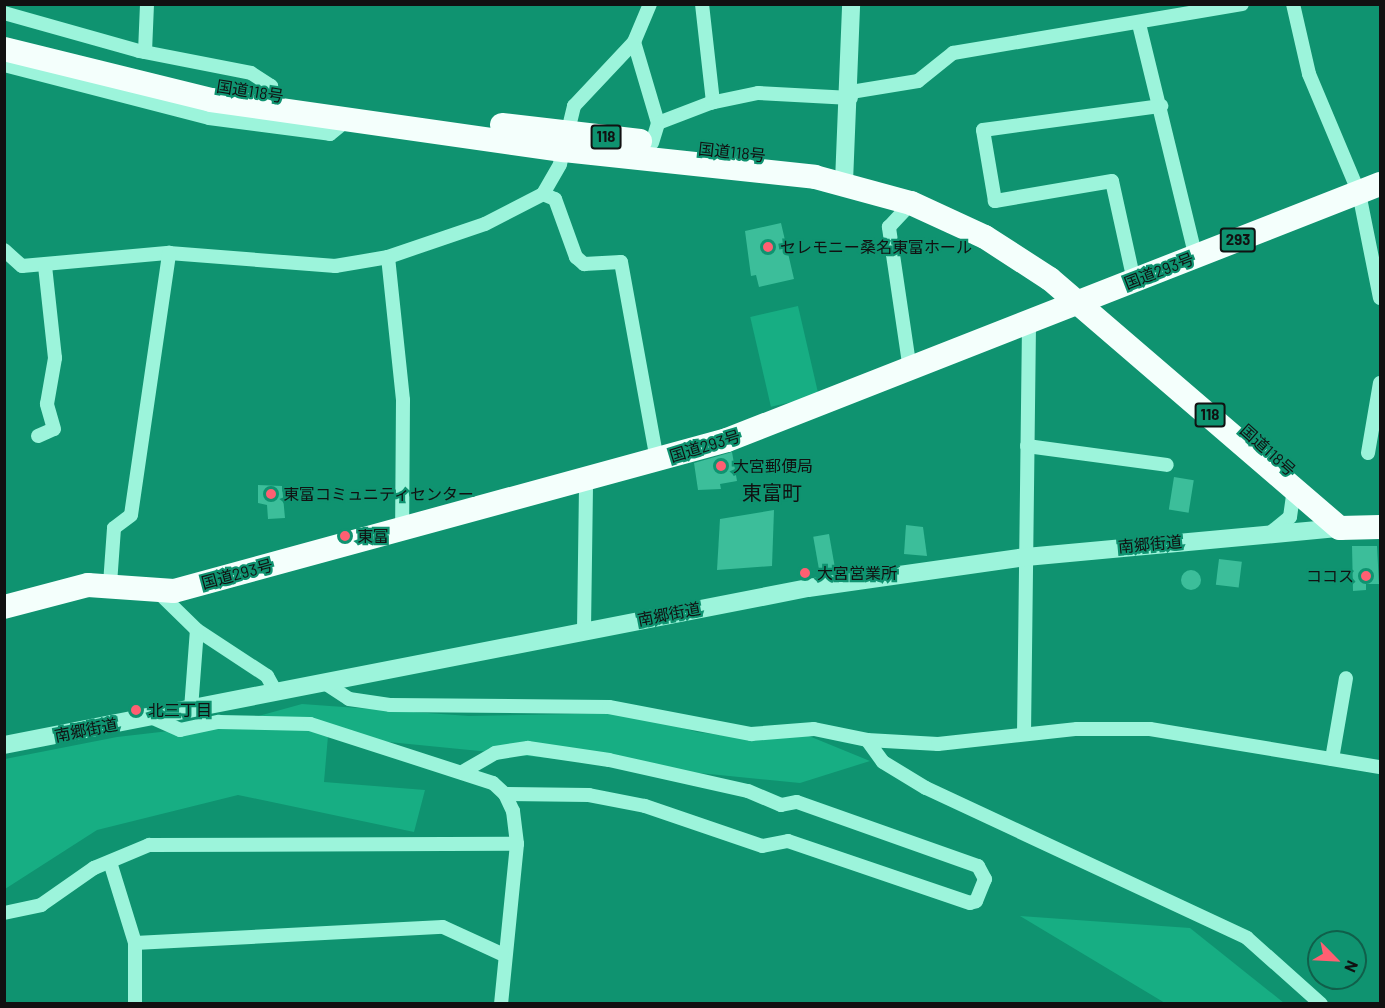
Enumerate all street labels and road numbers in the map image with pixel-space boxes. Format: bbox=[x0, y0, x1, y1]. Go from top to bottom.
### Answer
street label: 国道118号 bbox=[215, 76, 285, 106]
road number: 118 bbox=[590, 125, 622, 149]
street label: 国道118号 bbox=[697, 139, 767, 165]
road number: 293 bbox=[1218, 228, 1258, 252]
street label: 国道293号 bbox=[1121, 249, 1197, 293]
road number: 118 bbox=[1194, 403, 1226, 427]
street label: 国道118号 bbox=[1236, 420, 1300, 480]
street label: 国道293号 bbox=[667, 426, 743, 466]
street label: 南郷街道 bbox=[1117, 532, 1183, 556]
street label: 国道293号 bbox=[199, 555, 275, 593]
street label: 南郷街道 bbox=[636, 598, 702, 630]
street label: 南郷街道 bbox=[53, 714, 119, 746]

